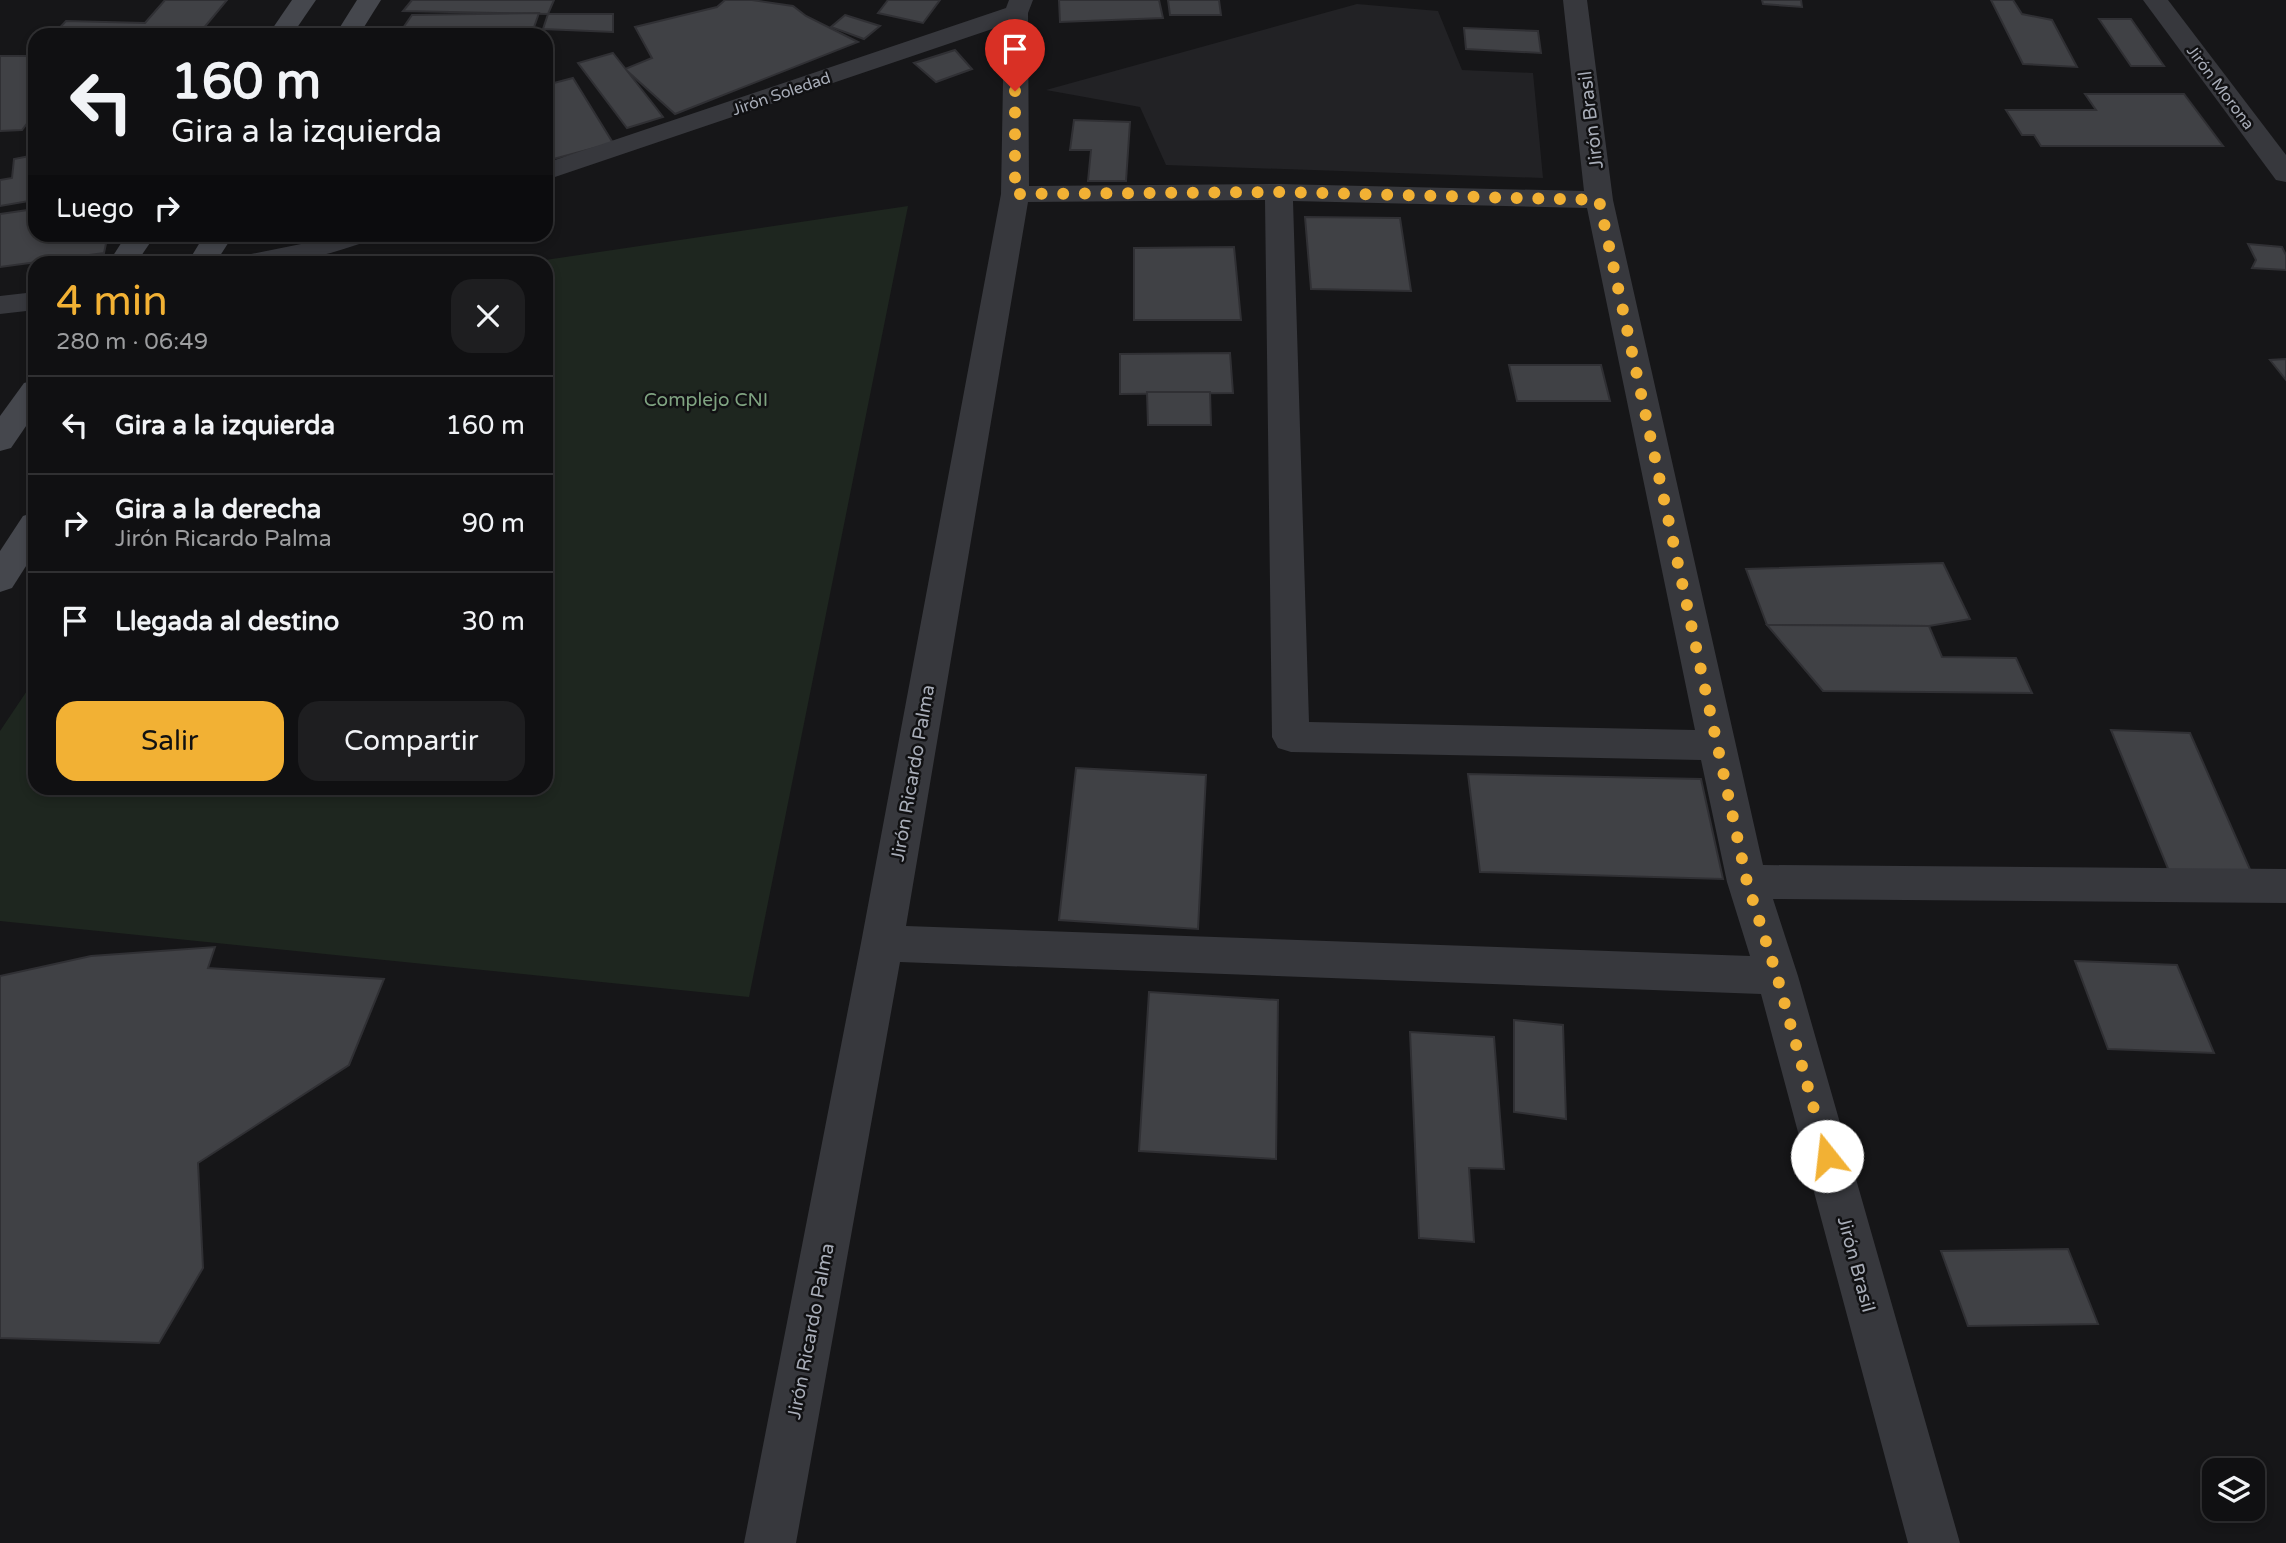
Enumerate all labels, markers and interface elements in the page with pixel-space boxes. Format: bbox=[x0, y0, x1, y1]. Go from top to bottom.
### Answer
pin bbox=[985, 19, 1045, 91]
icon: arrive bbox=[996, 30, 1034, 68]
street label: Jirón Morona bbox=[2182, 42, 2258, 134]
text: 160 m bbox=[171, 53, 321, 112]
icon: left bbox=[56, 56, 147, 147]
street label: Jirón Soledad bbox=[729, 68, 833, 120]
street label: Jirón Brasil bbox=[1574, 70, 1608, 170]
text: Gira a la izquierda bbox=[171, 113, 442, 151]
icon: right bbox=[148, 189, 186, 227]
text: Luego bbox=[56, 193, 134, 224]
text: 4 min bbox=[56, 276, 168, 327]
button: close bbox=[451, 279, 525, 353]
text: 280 m · 06:49 bbox=[56, 328, 208, 356]
park label: Complejo CNI bbox=[644, 389, 768, 411]
icon: left bbox=[56, 406, 94, 444]
text: Gira a la izquierda bbox=[115, 410, 335, 441]
text: 160 m bbox=[445, 410, 525, 441]
text: Gira a la derecha bbox=[115, 494, 321, 525]
icon: right bbox=[56, 504, 94, 542]
text: 90 m bbox=[462, 508, 525, 539]
text: Jirón Ricardo Palma bbox=[115, 525, 332, 553]
icon: arrive bbox=[56, 602, 94, 640]
text: Llegada al destino bbox=[115, 606, 339, 637]
text: 30 m bbox=[462, 606, 525, 637]
street label: Jirón Ricardo Palma bbox=[887, 683, 939, 863]
button: Salir bbox=[56, 701, 284, 781]
button: Compartir bbox=[298, 701, 525, 781]
position arrow bbox=[1790, 1119, 1864, 1193]
street label: Jirón Brasil bbox=[1833, 1214, 1879, 1315]
street label: Jirón Ricardo Palma bbox=[783, 1241, 839, 1421]
map controls bbox=[2202, 1458, 2265, 1521]
button: layers bbox=[2202, 1458, 2265, 1521]

